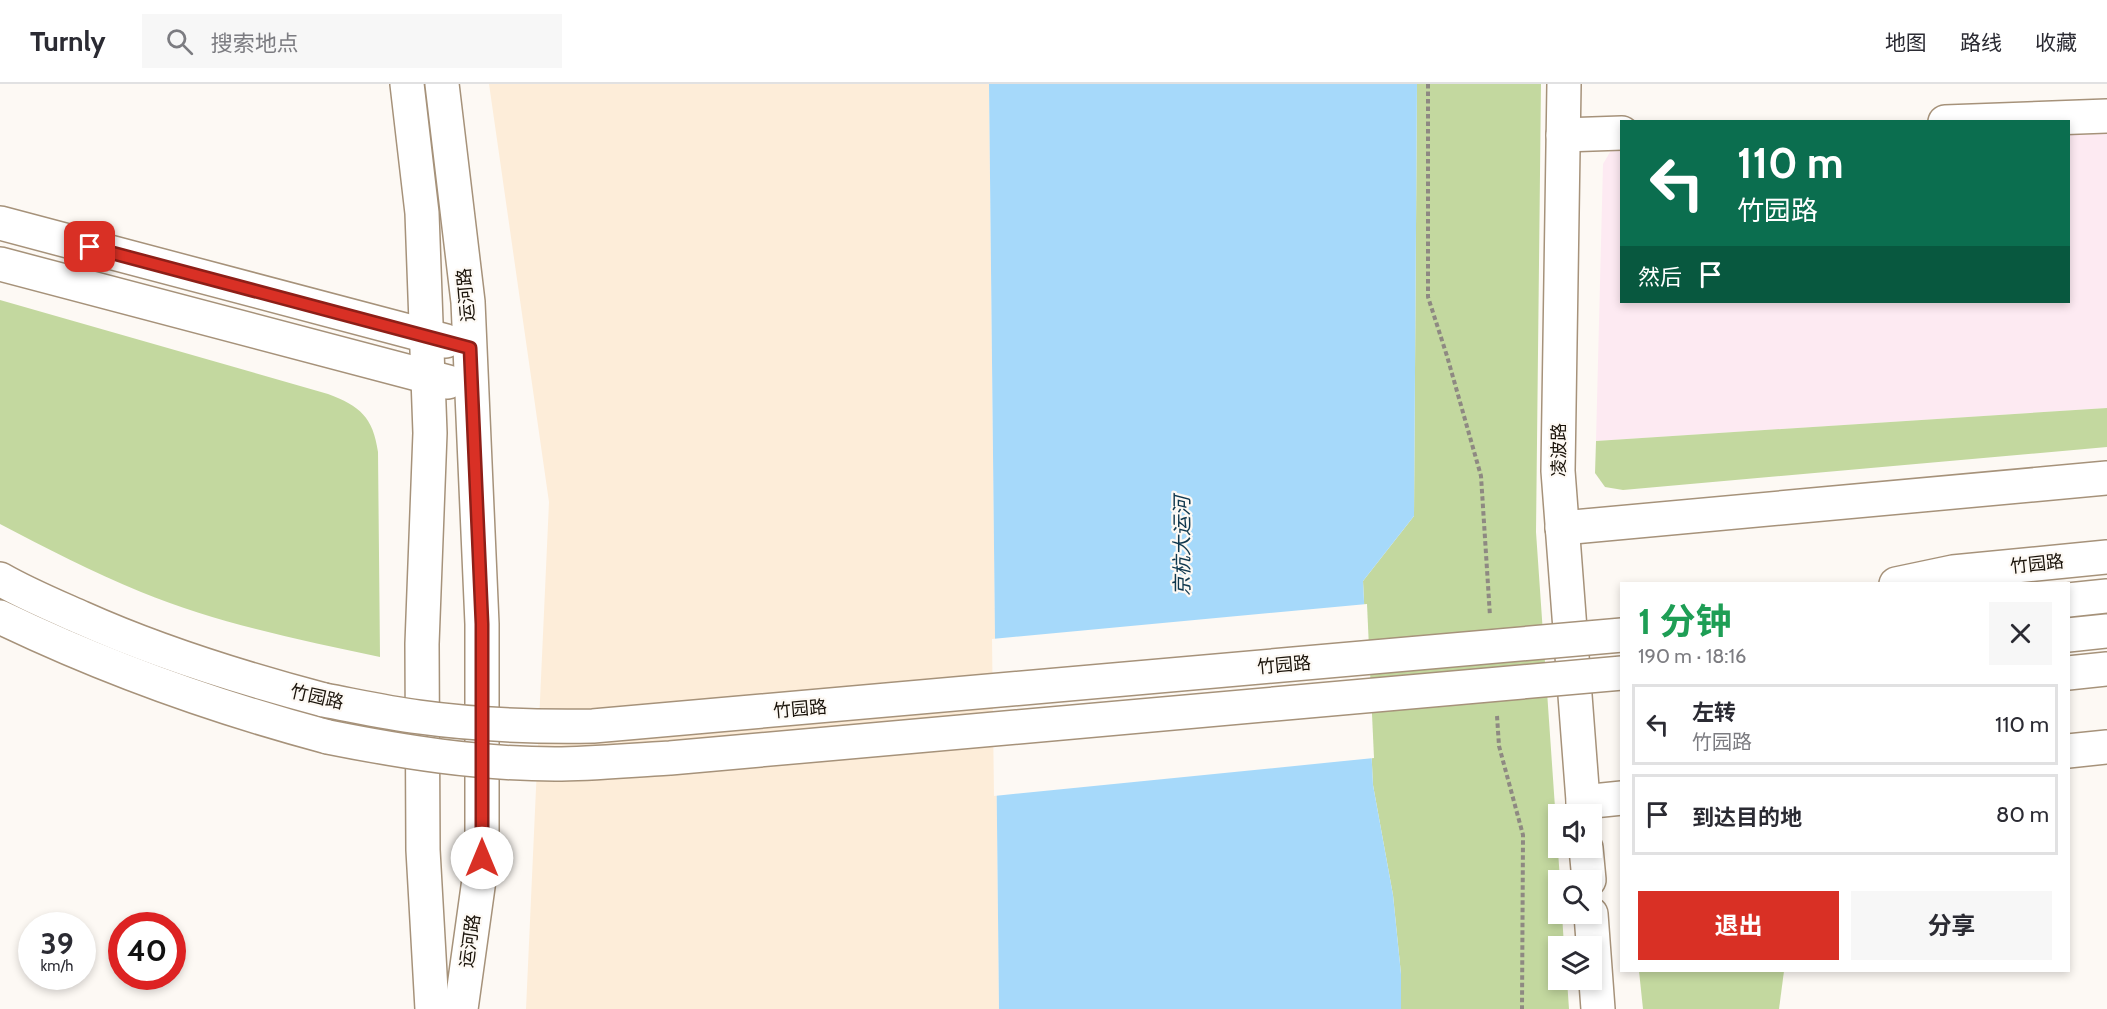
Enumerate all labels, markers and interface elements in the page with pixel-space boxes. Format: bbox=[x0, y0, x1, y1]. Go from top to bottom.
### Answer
search box bbox=[142, 14, 562, 68]
text: Turnly bbox=[30, 24, 106, 58]
icon: search bbox=[163, 25, 196, 58]
text: 搜索地点 bbox=[211, 30, 299, 57]
text: 地图 bbox=[1885, 30, 1927, 55]
text: 路线 bbox=[1960, 30, 2002, 55]
text: 收藏 bbox=[2035, 30, 2077, 55]
text: 110 m bbox=[1737, 137, 1844, 189]
icon: left bbox=[1638, 144, 1716, 222]
text: 竹园路 bbox=[1737, 194, 1818, 227]
pin bbox=[64, 221, 115, 272]
icon: arrive bbox=[73, 230, 106, 263]
icon: arrive bbox=[1694, 258, 1727, 291]
text: 然后 bbox=[1638, 264, 1682, 291]
street label: 运河路 bbox=[453, 267, 479, 323]
street label: 凌波路 bbox=[1548, 423, 1570, 477]
water label: 京杭大运河 bbox=[1170, 492, 1194, 596]
street label: 竹园路 bbox=[2009, 550, 2065, 578]
text: 1 分钟 bbox=[1638, 599, 1731, 643]
button: close bbox=[1989, 602, 2052, 665]
text: 190 m · 18:16 bbox=[1638, 644, 1746, 668]
street label: 竹园路 bbox=[1256, 652, 1312, 678]
street label: 竹园路 bbox=[288, 680, 346, 714]
street label: 竹园路 bbox=[772, 696, 828, 722]
text: 左转 bbox=[1692, 699, 1736, 726]
icon: left bbox=[1641, 708, 1674, 741]
text: 110 m bbox=[1995, 711, 2049, 738]
text: 竹园路 bbox=[1692, 730, 1752, 754]
icon: arrive bbox=[1641, 798, 1674, 831]
text: 80 m bbox=[1996, 801, 2049, 828]
map controls bbox=[1548, 804, 1602, 990]
button: sound bbox=[1548, 804, 1602, 858]
text: 到达目的地 bbox=[1692, 804, 1802, 831]
position arrow bbox=[450, 826, 514, 890]
button: search bbox=[1548, 870, 1602, 924]
button: 退出 bbox=[1638, 891, 1839, 960]
button: 分享 bbox=[1851, 891, 2052, 960]
speed limit sign: 40 bbox=[108, 912, 186, 990]
street label: 运河路 bbox=[455, 913, 485, 969]
text: 39 bbox=[40, 925, 74, 962]
button: layers bbox=[1548, 936, 1602, 990]
text: km/h bbox=[41, 957, 73, 975]

